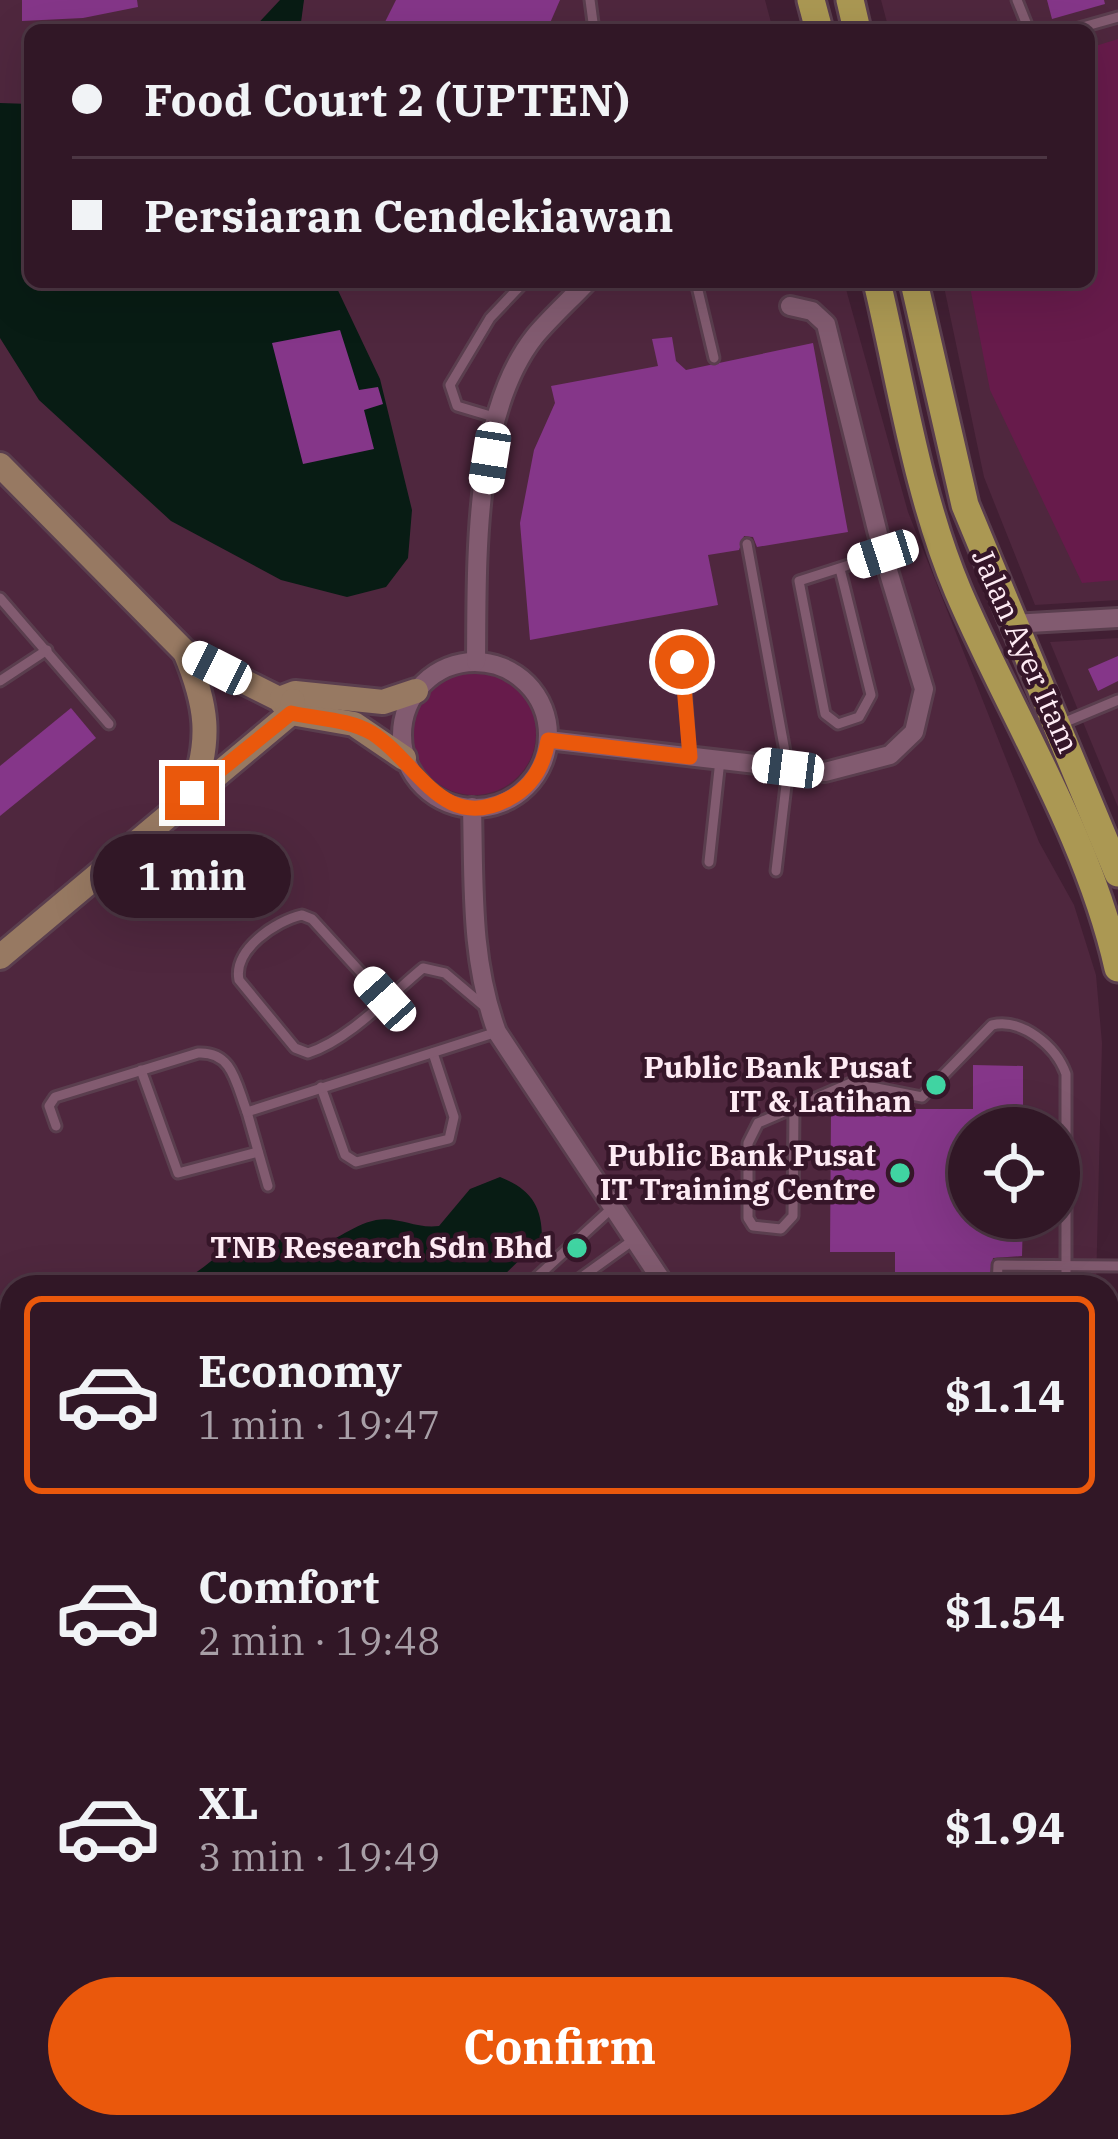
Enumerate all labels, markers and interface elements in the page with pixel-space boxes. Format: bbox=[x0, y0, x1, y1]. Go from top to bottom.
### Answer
text: Food Court 2 (UPTEN) bbox=[144, 70, 630, 128]
text: Persiaran Cendekiawan bbox=[144, 186, 673, 244]
car bbox=[467, 420, 513, 496]
car bbox=[843, 526, 923, 582]
street label: Jalan Ayer Itam bbox=[964, 542, 1089, 759]
route start bbox=[655, 635, 709, 689]
car bbox=[177, 636, 257, 700]
car bbox=[750, 746, 826, 790]
route end bbox=[165, 766, 219, 820]
callout: 1 min bbox=[93, 835, 291, 919]
text: 1 min bbox=[137, 850, 247, 901]
car bbox=[348, 960, 422, 1038]
place label: Public Bank Pusat IT & Latihan bbox=[643, 1047, 912, 1120]
marker: Public Bank Pusat IT & Latihan bbox=[923, 1072, 949, 1098]
map controls bbox=[948, 1107, 1080, 1239]
button: locate bbox=[948, 1107, 1080, 1239]
place label: Public Bank Pusat IT Training Centre bbox=[600, 1135, 876, 1208]
marker: Public Bank Pusat IT Training Centre bbox=[887, 1160, 913, 1186]
place label: TNB Research Sdn Bhd bbox=[210, 1227, 553, 1266]
marker: TNB Research Sdn Bhd bbox=[564, 1235, 590, 1261]
icon: car bbox=[54, 1341, 162, 1449]
text: Economy bbox=[198, 1341, 402, 1399]
text: $1.14 bbox=[945, 1366, 1065, 1424]
text: 1 min · 19:47 bbox=[198, 1399, 440, 1450]
icon: car bbox=[54, 1557, 162, 1665]
text: Comfort bbox=[198, 1557, 379, 1615]
text: $1.54 bbox=[945, 1582, 1065, 1640]
text: 2 min · 19:48 bbox=[198, 1615, 440, 1666]
icon: car bbox=[54, 1773, 162, 1881]
text: XL bbox=[198, 1773, 259, 1831]
text: $1.94 bbox=[945, 1798, 1065, 1856]
text: 3 min · 19:49 bbox=[198, 1831, 440, 1882]
button: Confirm bbox=[48, 1977, 1071, 2115]

